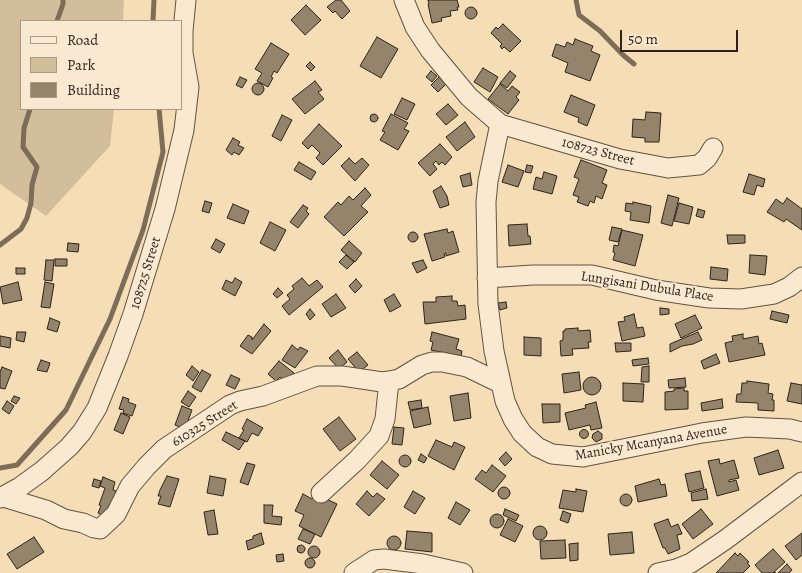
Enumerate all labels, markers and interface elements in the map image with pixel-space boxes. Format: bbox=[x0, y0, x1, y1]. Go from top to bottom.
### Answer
legend bbox=[20, 20, 182, 110]
scale bar bbox=[622, 20, 740, 52]
text: 50 m bbox=[628, 29, 658, 49]
text: Road bbox=[67, 30, 98, 50]
text: Park bbox=[67, 55, 95, 75]
text: Building bbox=[67, 80, 120, 100]
street label: 108723 Street bbox=[560, 134, 636, 170]
street label: 108725 Street bbox=[127, 235, 165, 311]
street label: Lungisani Dubula Place bbox=[579, 268, 715, 306]
street label: 610325 Street bbox=[169, 397, 241, 451]
street label: Manicky Mcanyana Avenue bbox=[574, 421, 728, 465]

